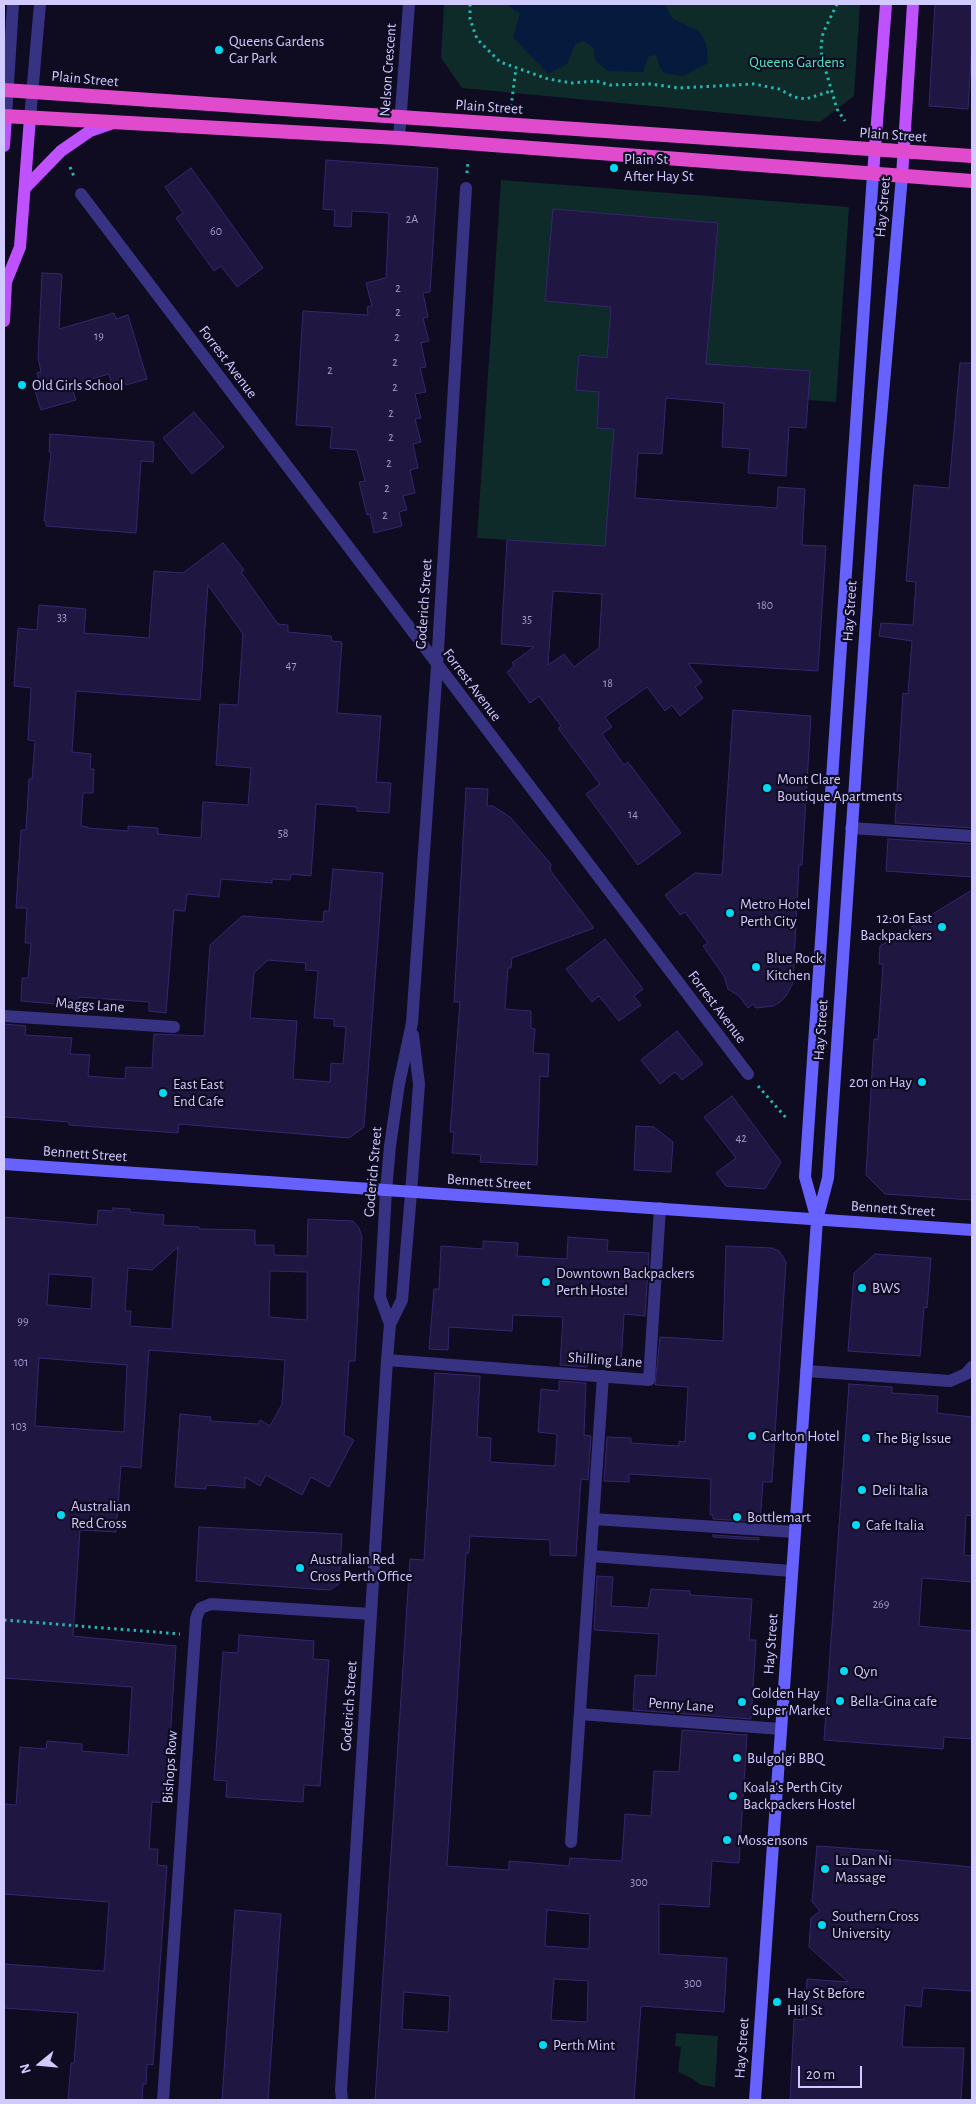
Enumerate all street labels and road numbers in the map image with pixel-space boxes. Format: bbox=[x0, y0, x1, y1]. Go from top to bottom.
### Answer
street label: Nelson Crescent bbox=[376, 23, 400, 117]
street label: Plain Street bbox=[51, 67, 119, 91]
street label: Plain Street bbox=[455, 96, 523, 118]
street label: Plain Street bbox=[859, 124, 927, 146]
street label: Hay Street bbox=[871, 176, 895, 238]
street label: Forrest Avenue bbox=[195, 322, 261, 402]
street label: Goderich Street bbox=[412, 558, 436, 650]
street label: Hay Street bbox=[839, 580, 861, 642]
street label: Forrest Avenue bbox=[439, 645, 505, 725]
street label: Forrest Avenue bbox=[684, 967, 750, 1047]
street label: Maggs Lane bbox=[55, 994, 125, 1016]
street label: Hay Street bbox=[810, 999, 832, 1061]
street label: Goderich Street bbox=[360, 1126, 386, 1218]
street label: Bennett Street bbox=[42, 1142, 128, 1166]
street label: Bennett Street bbox=[446, 1170, 532, 1194]
street label: Bennett Street bbox=[850, 1197, 936, 1221]
street label: Shilling Lane bbox=[567, 1348, 643, 1372]
street label: Hay Street bbox=[760, 1613, 782, 1675]
street label: Goderich Street bbox=[337, 1660, 361, 1752]
street label: Penny Lane bbox=[648, 1694, 714, 1716]
street label: Bishops Row bbox=[158, 1730, 182, 1804]
street label: Hay Street bbox=[731, 2017, 753, 2079]

